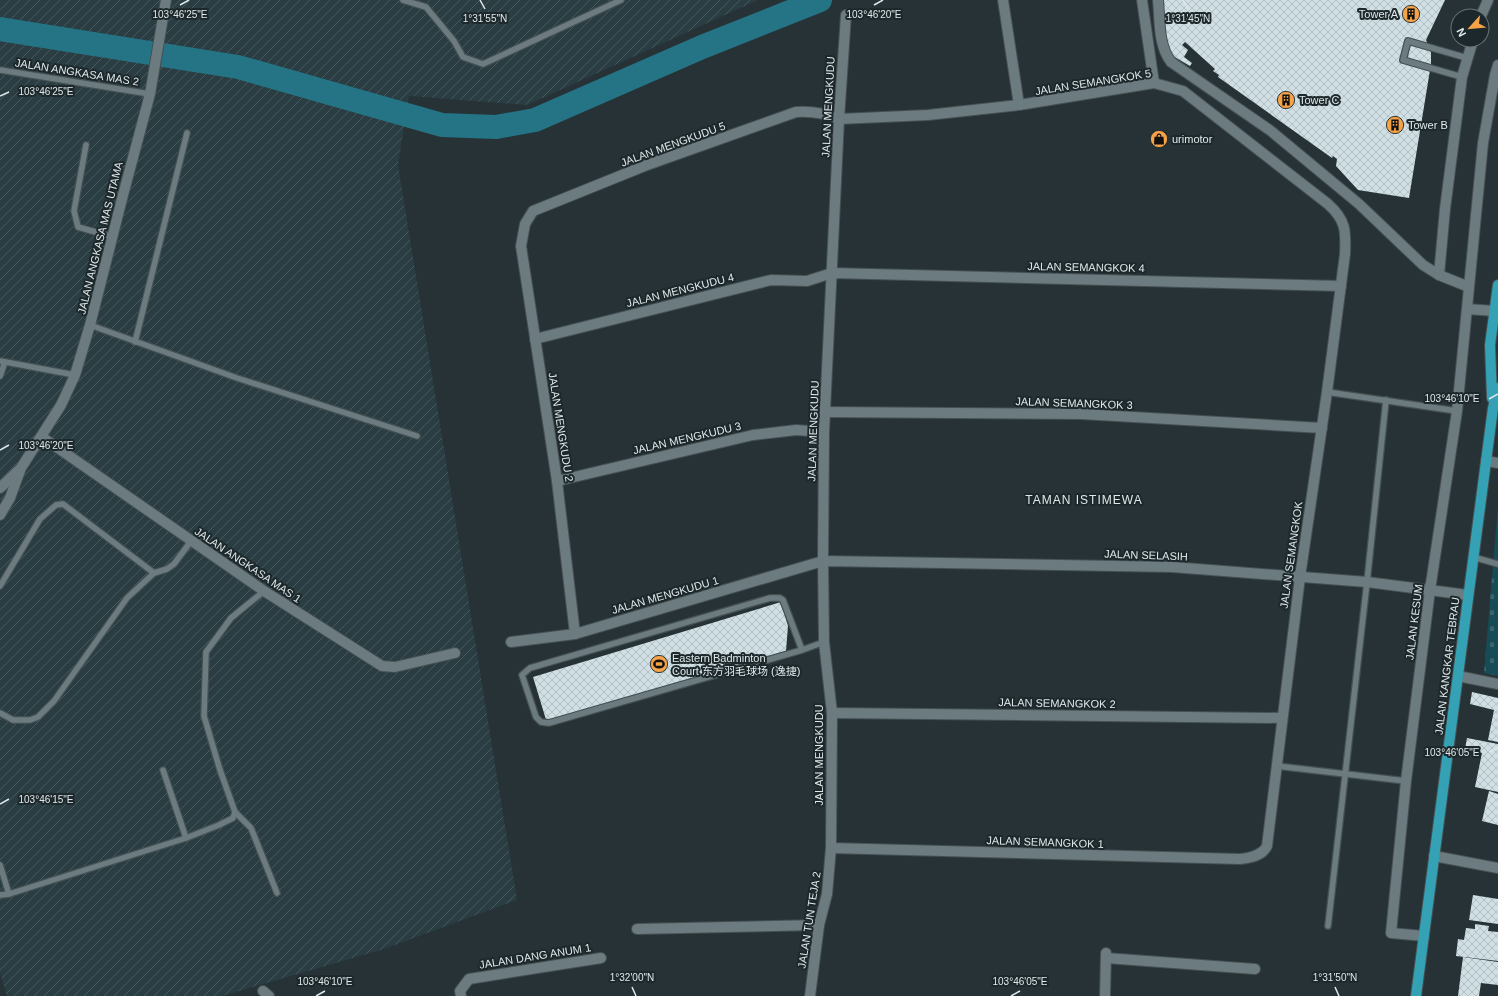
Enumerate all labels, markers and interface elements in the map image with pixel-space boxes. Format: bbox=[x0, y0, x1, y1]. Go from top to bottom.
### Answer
building icon: Tower A bbox=[1401, 4, 1421, 24]
place label: Tower A bbox=[1359, 8, 1399, 20]
north arrow bbox=[1450, 8, 1490, 48]
text: 103°46'25"E bbox=[152, 9, 208, 20]
text: 103°46'20"E bbox=[846, 9, 902, 20]
text: 1°31'55"N bbox=[463, 13, 507, 24]
text: 1°31'45"N bbox=[1166, 13, 1210, 24]
text: N bbox=[1454, 26, 1468, 39]
street label: JALAN ANGKASA MAS 2 bbox=[14, 56, 140, 88]
street label: JALAN MENGKUDU bbox=[819, 56, 837, 158]
street label: JALAN SEMANGKOK 5 bbox=[1034, 67, 1152, 97]
text: 103°46'25"E bbox=[18, 86, 74, 97]
building icon: Tower C bbox=[1276, 90, 1296, 110]
place label: Tower C bbox=[1299, 94, 1339, 106]
building icon: Tower B bbox=[1385, 115, 1405, 135]
street label: JALAN MENGKUDU 5 bbox=[619, 119, 727, 169]
place label: Tower B bbox=[1408, 119, 1448, 131]
shop icon: urimotor bbox=[1149, 129, 1169, 149]
place label: urimotor bbox=[1172, 133, 1213, 145]
street label: JALAN ANGKASA MAS UTAMA bbox=[75, 160, 125, 316]
street label: JALAN SEMANGKOK 4 bbox=[1027, 260, 1145, 274]
street label: JALAN MENGKUDU 4 bbox=[625, 271, 735, 309]
street label: JALAN MENGKUDU 2 bbox=[546, 371, 576, 483]
street label: JALAN MENGKUDU bbox=[805, 380, 821, 482]
text: 103°46'10"E bbox=[1424, 393, 1480, 404]
street label: JALAN SEMANGKOK 3 bbox=[1015, 395, 1133, 411]
street label: JALAN MENGKUDU 3 bbox=[632, 420, 742, 456]
text: 103°46'20"E bbox=[18, 440, 74, 451]
district label: TAMAN ISTIMEWA bbox=[1025, 493, 1143, 507]
street label: JALAN SEMANGKOK bbox=[1278, 500, 1305, 609]
street label: JALAN ANGKASA MAS 1 bbox=[193, 525, 303, 605]
street label: JALAN SELASIH bbox=[1104, 548, 1188, 562]
street label: JALAN MENGKUDU 1 bbox=[610, 574, 720, 616]
street label: JALAN KESUM bbox=[1403, 583, 1425, 661]
street label: JALAN KANGKAR TEBRAU bbox=[1433, 596, 1461, 735]
place label: Eastern Badminton Court 东方羽毛球场 (逸捷) bbox=[672, 652, 800, 677]
sports icon: Eastern Badminton Court 东方羽毛球场 (逸捷) bbox=[649, 654, 669, 674]
street label: JALAN SEMANGKOK 2 bbox=[998, 696, 1116, 710]
street label: JALAN MENGKUDU bbox=[813, 704, 825, 806]
text: 103°46'05"E bbox=[1424, 747, 1480, 758]
text: 103°46'15"E bbox=[18, 794, 74, 805]
street label: JALAN SEMANGKOK 1 bbox=[986, 834, 1104, 850]
street label: JALAN TUN TEJA 2 bbox=[795, 871, 823, 969]
street label: JALAN DANG ANUM 1 bbox=[478, 941, 592, 971]
text: 1°32'00"N bbox=[610, 972, 654, 983]
text: 1°31'50"N bbox=[1313, 972, 1357, 983]
text: 103°46'10"E bbox=[297, 976, 353, 987]
text: 103°46'05"E bbox=[992, 976, 1048, 987]

